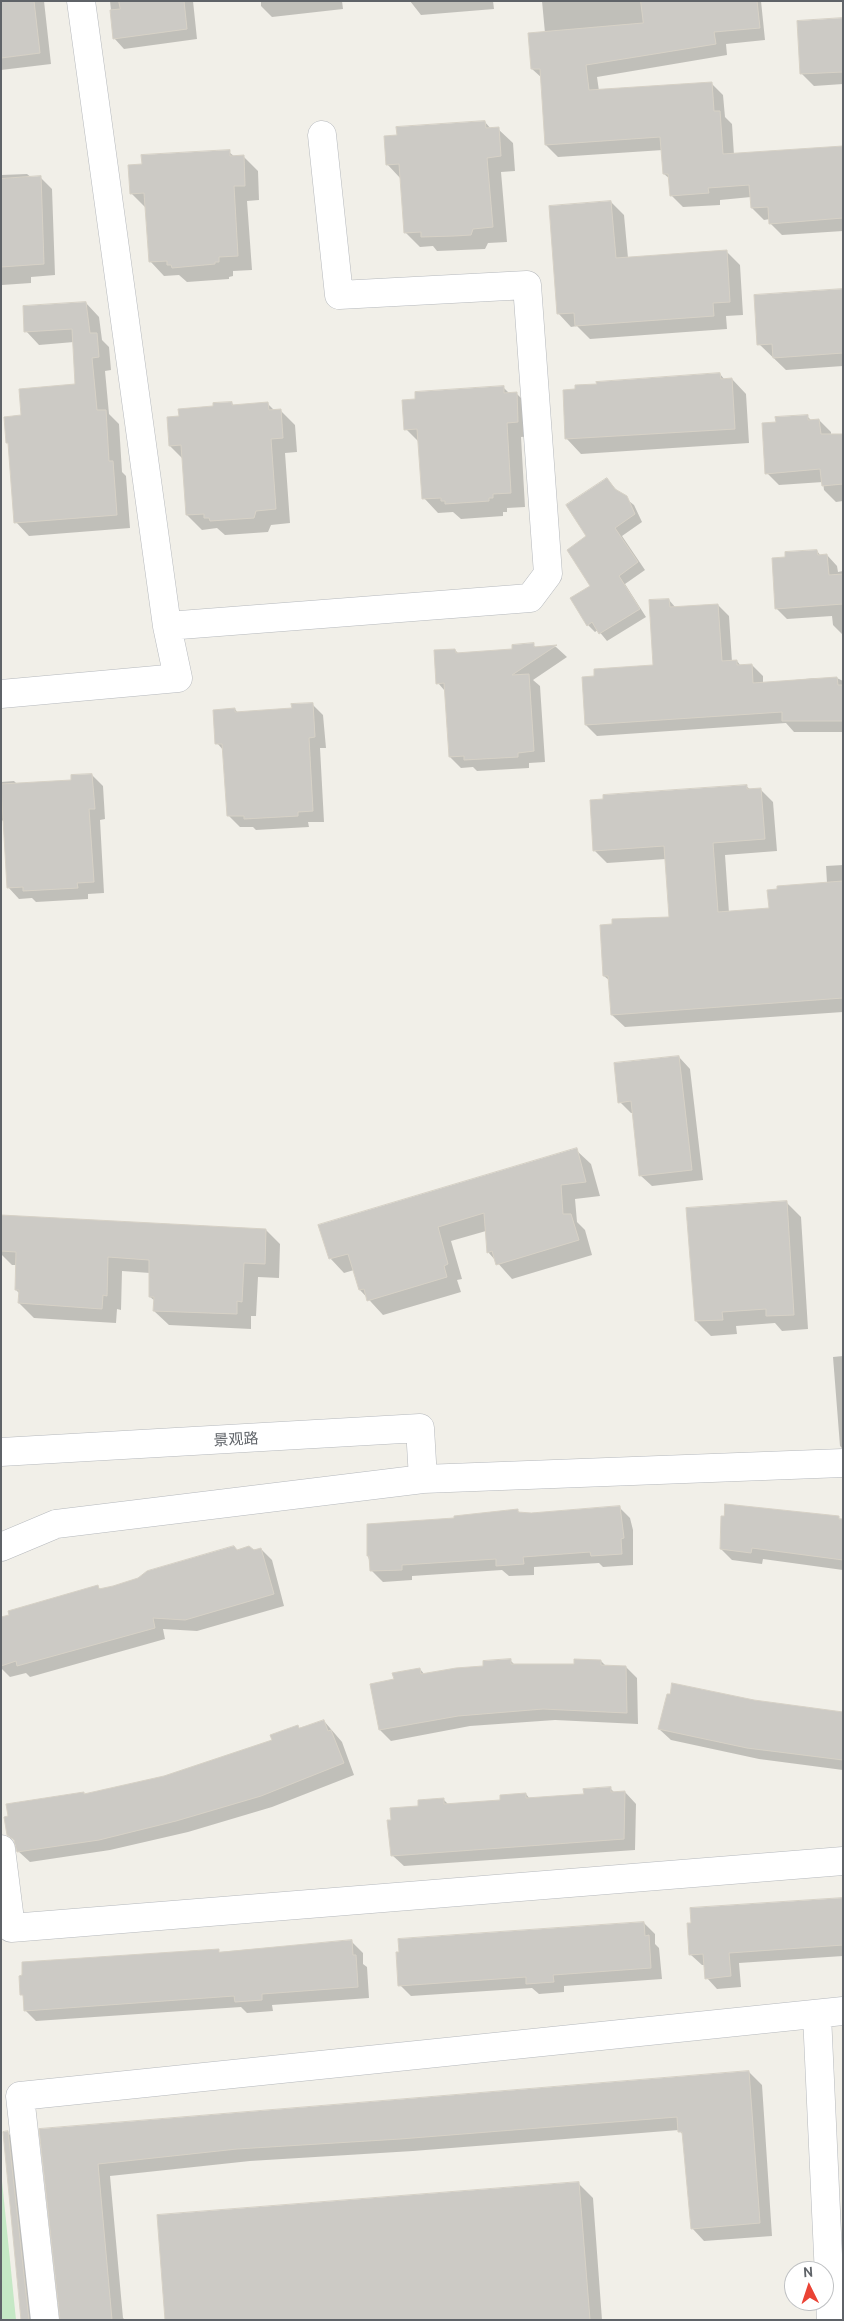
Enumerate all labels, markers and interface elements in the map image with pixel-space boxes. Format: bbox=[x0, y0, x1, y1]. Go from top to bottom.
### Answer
street label: 景观路 bbox=[213, 1430, 259, 1450]
north arrow bbox=[784, 2261, 834, 2311]
text: N bbox=[802, 2263, 814, 2281]

